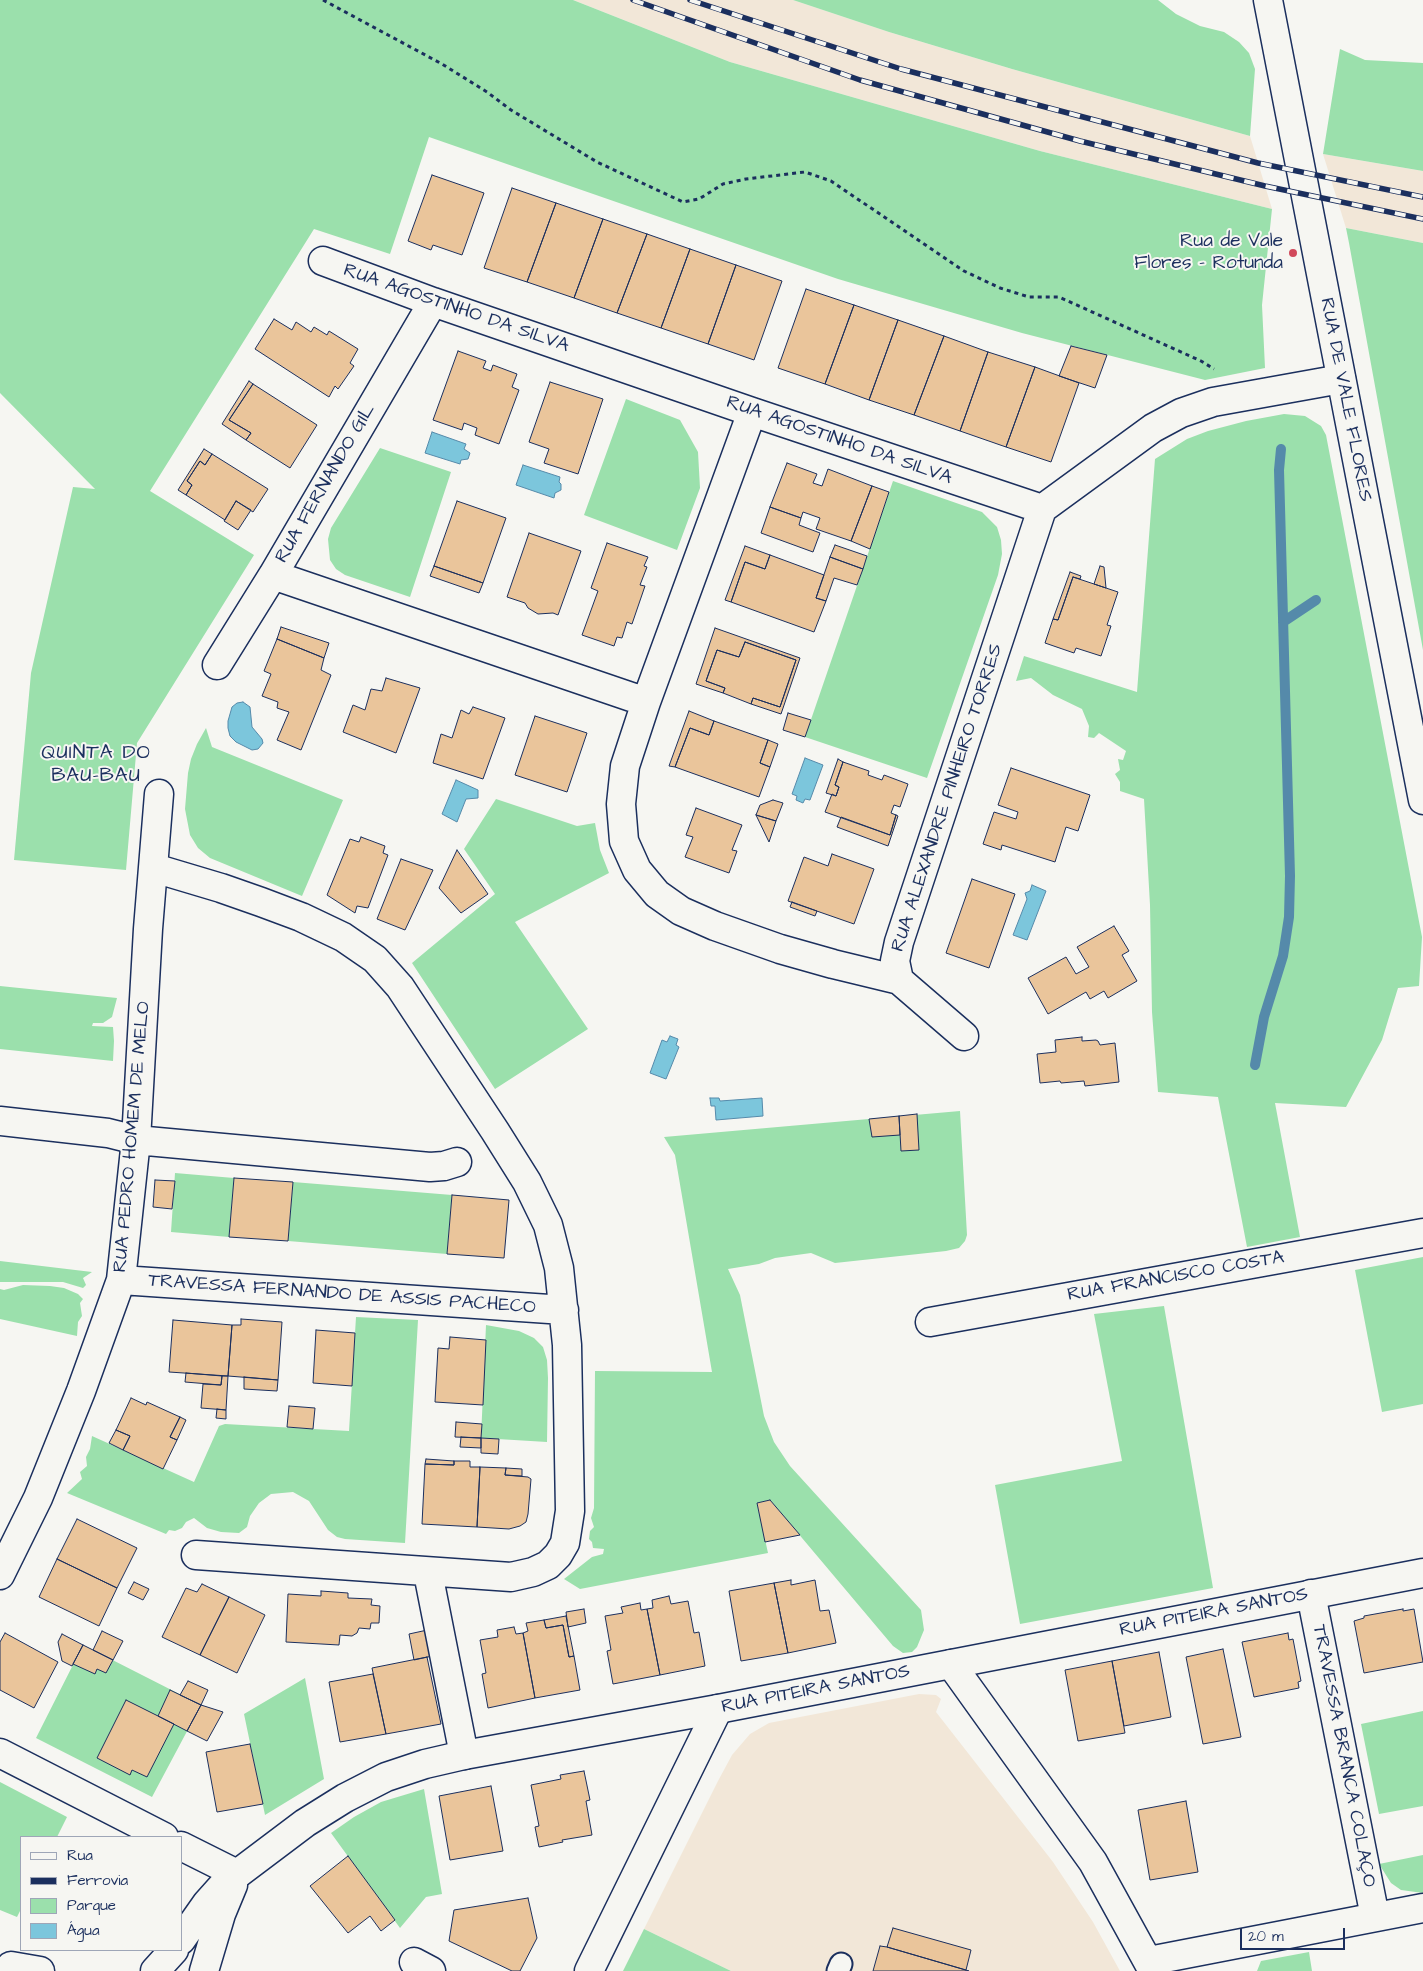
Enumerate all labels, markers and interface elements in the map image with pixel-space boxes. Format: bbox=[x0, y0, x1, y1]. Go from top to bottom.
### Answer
place label: Rua de Vale Flores - Rotunda bbox=[1134, 231, 1283, 275]
marker: Rua de Vale Flores - Rotunda bbox=[1287, 247, 1299, 259]
street label: RUA AGOSTINHO DA SILVA bbox=[340, 260, 572, 358]
street label: RUA DE VALE FLORES bbox=[1314, 296, 1376, 504]
street label: RUA AGOSTINHO DA SILVA bbox=[723, 392, 955, 490]
street label: RUA FERNANDO GIL bbox=[271, 400, 381, 568]
street label: RUA ALEXANDRE PINHEIRO TORRES bbox=[887, 641, 1009, 955]
district label: QUINTA DO BAU-BAU bbox=[40, 742, 152, 789]
street label: RUA PEDRO HOMEM DE MELO bbox=[110, 1000, 156, 1274]
street label: RUA FRANCISCO COSTA bbox=[1066, 1247, 1286, 1307]
street label: TRAVESSA FERNANDO DE ASSIS PACHECO bbox=[147, 1270, 537, 1320]
street label: RUA PITEIRA SANTOS bbox=[1118, 1584, 1310, 1642]
street label: TRAVESSA BRANCA COLAÇO bbox=[1306, 1623, 1380, 1889]
street label: RUA PITEIRA SANTOS bbox=[720, 1661, 912, 1719]
legend bbox=[20, 1836, 182, 1951]
text: Rua bbox=[67, 1845, 93, 1866]
text: Ferrovia bbox=[67, 1870, 128, 1891]
text: Parque bbox=[67, 1895, 116, 1916]
scale bar bbox=[1243, 1918, 1348, 1950]
text: Água bbox=[67, 1920, 100, 1941]
text: 20 m bbox=[1248, 1926, 1284, 1947]

